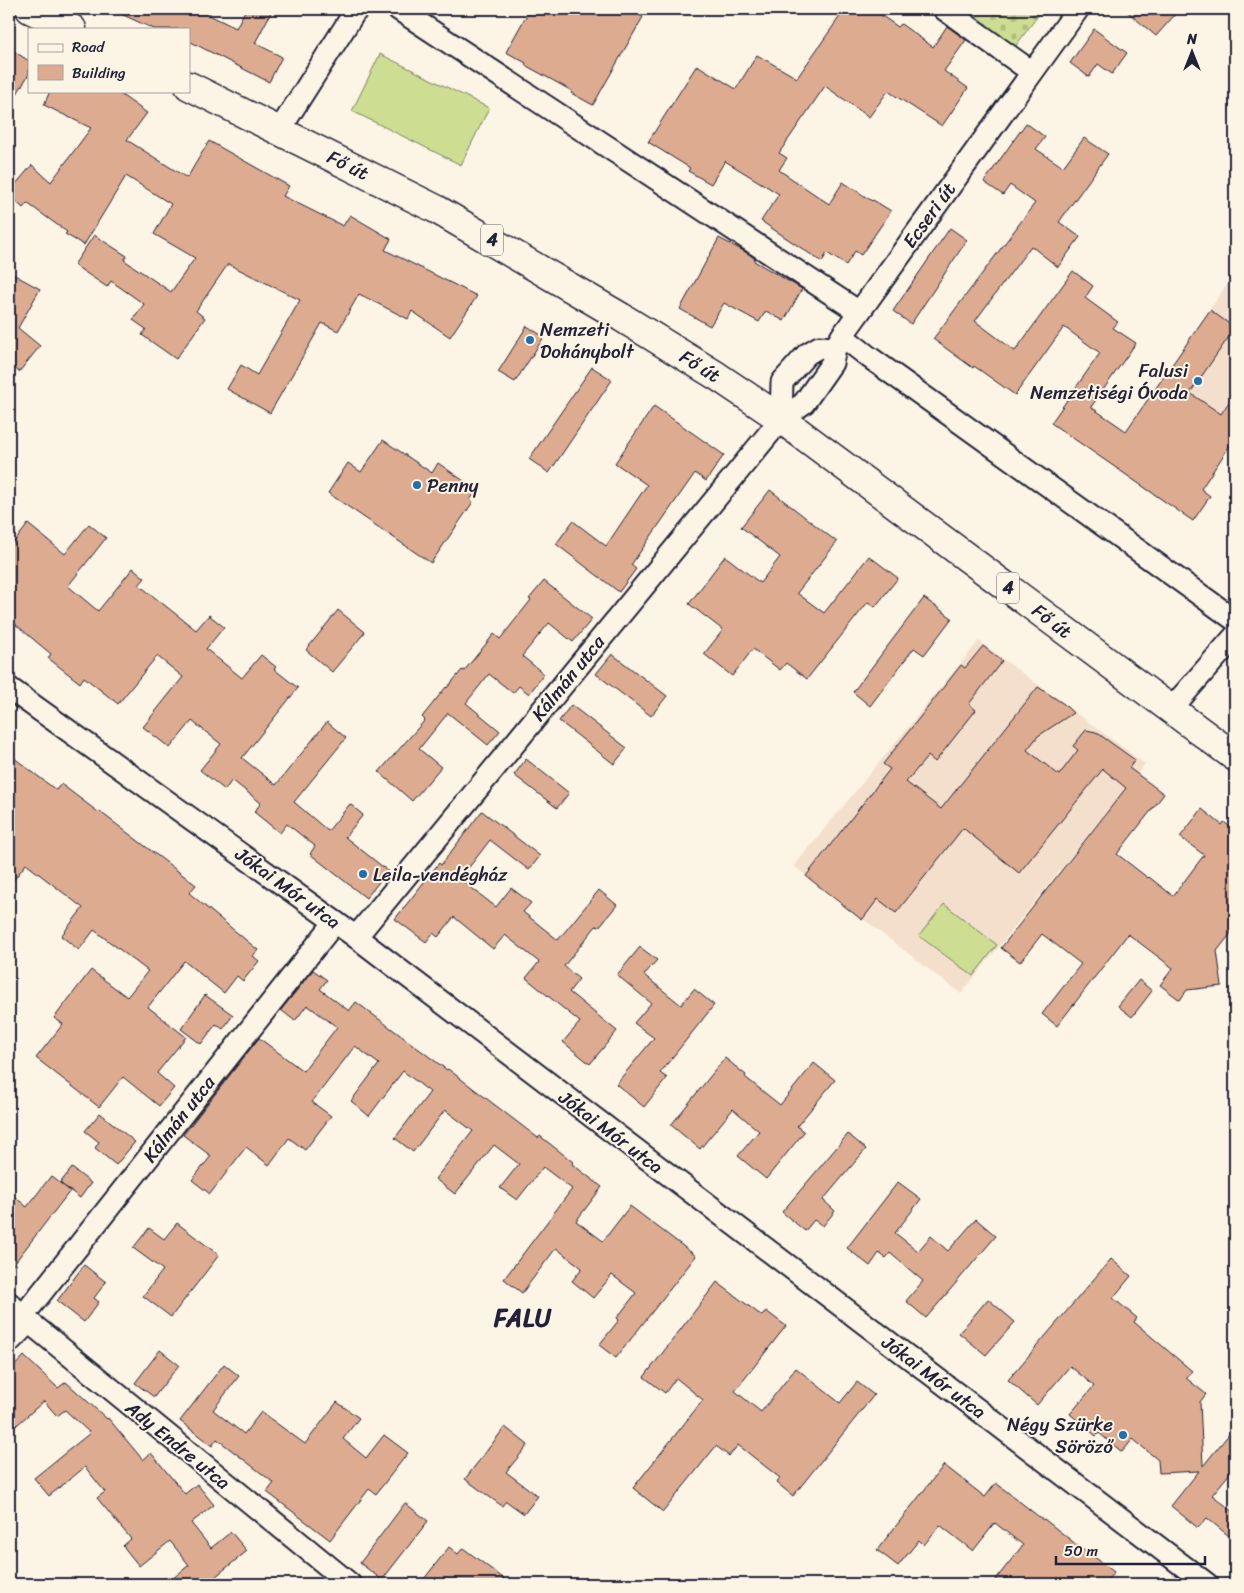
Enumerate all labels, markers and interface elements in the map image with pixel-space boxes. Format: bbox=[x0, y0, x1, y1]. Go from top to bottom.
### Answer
text: N bbox=[1186, 27, 1197, 52]
legend bbox=[28, 28, 190, 92]
north arrow bbox=[1166, 28, 1216, 78]
text: Road bbox=[72, 34, 105, 60]
text: Building bbox=[72, 60, 126, 86]
street label: Fő út bbox=[321, 141, 375, 189]
street label: Ecseri út bbox=[894, 175, 964, 255]
road number: 4 bbox=[481, 224, 503, 256]
place label: Nemzeti Dohánybolt bbox=[540, 313, 635, 368]
marker: Nemzeti Dohánybolt bbox=[524, 334, 536, 346]
street label: Fő út bbox=[673, 340, 727, 392]
place label: Falusi Nemzetiségi Óvoda bbox=[1030, 354, 1189, 409]
marker: Falusi Nemzetiségi Óvoda bbox=[1192, 375, 1204, 387]
place label: Penny bbox=[427, 469, 479, 502]
marker: Penny bbox=[411, 479, 423, 491]
road number: 4 bbox=[997, 572, 1019, 604]
street label: Fő út bbox=[1025, 595, 1079, 647]
street label: Kálmán utca bbox=[523, 627, 614, 729]
street label: Jókai Mór utca bbox=[227, 838, 348, 938]
place label: Leila-vendégház bbox=[373, 858, 508, 891]
marker: Leila-vendégház bbox=[357, 868, 369, 880]
street label: Kálmán utca bbox=[134, 1068, 224, 1170]
street label: Jókai Mór utca bbox=[551, 1081, 671, 1183]
district label: FALU bbox=[493, 1297, 552, 1339]
street label: Jókai Mór utca bbox=[874, 1326, 994, 1428]
street label: Ady Endre utca bbox=[117, 1391, 238, 1498]
place label: Négy Szürke Söröző bbox=[1007, 1408, 1114, 1463]
marker: Négy Szürke Söröző bbox=[1117, 1429, 1129, 1441]
scale bar bbox=[1056, 1533, 1205, 1565]
text: 50 m bbox=[1064, 1538, 1099, 1564]

